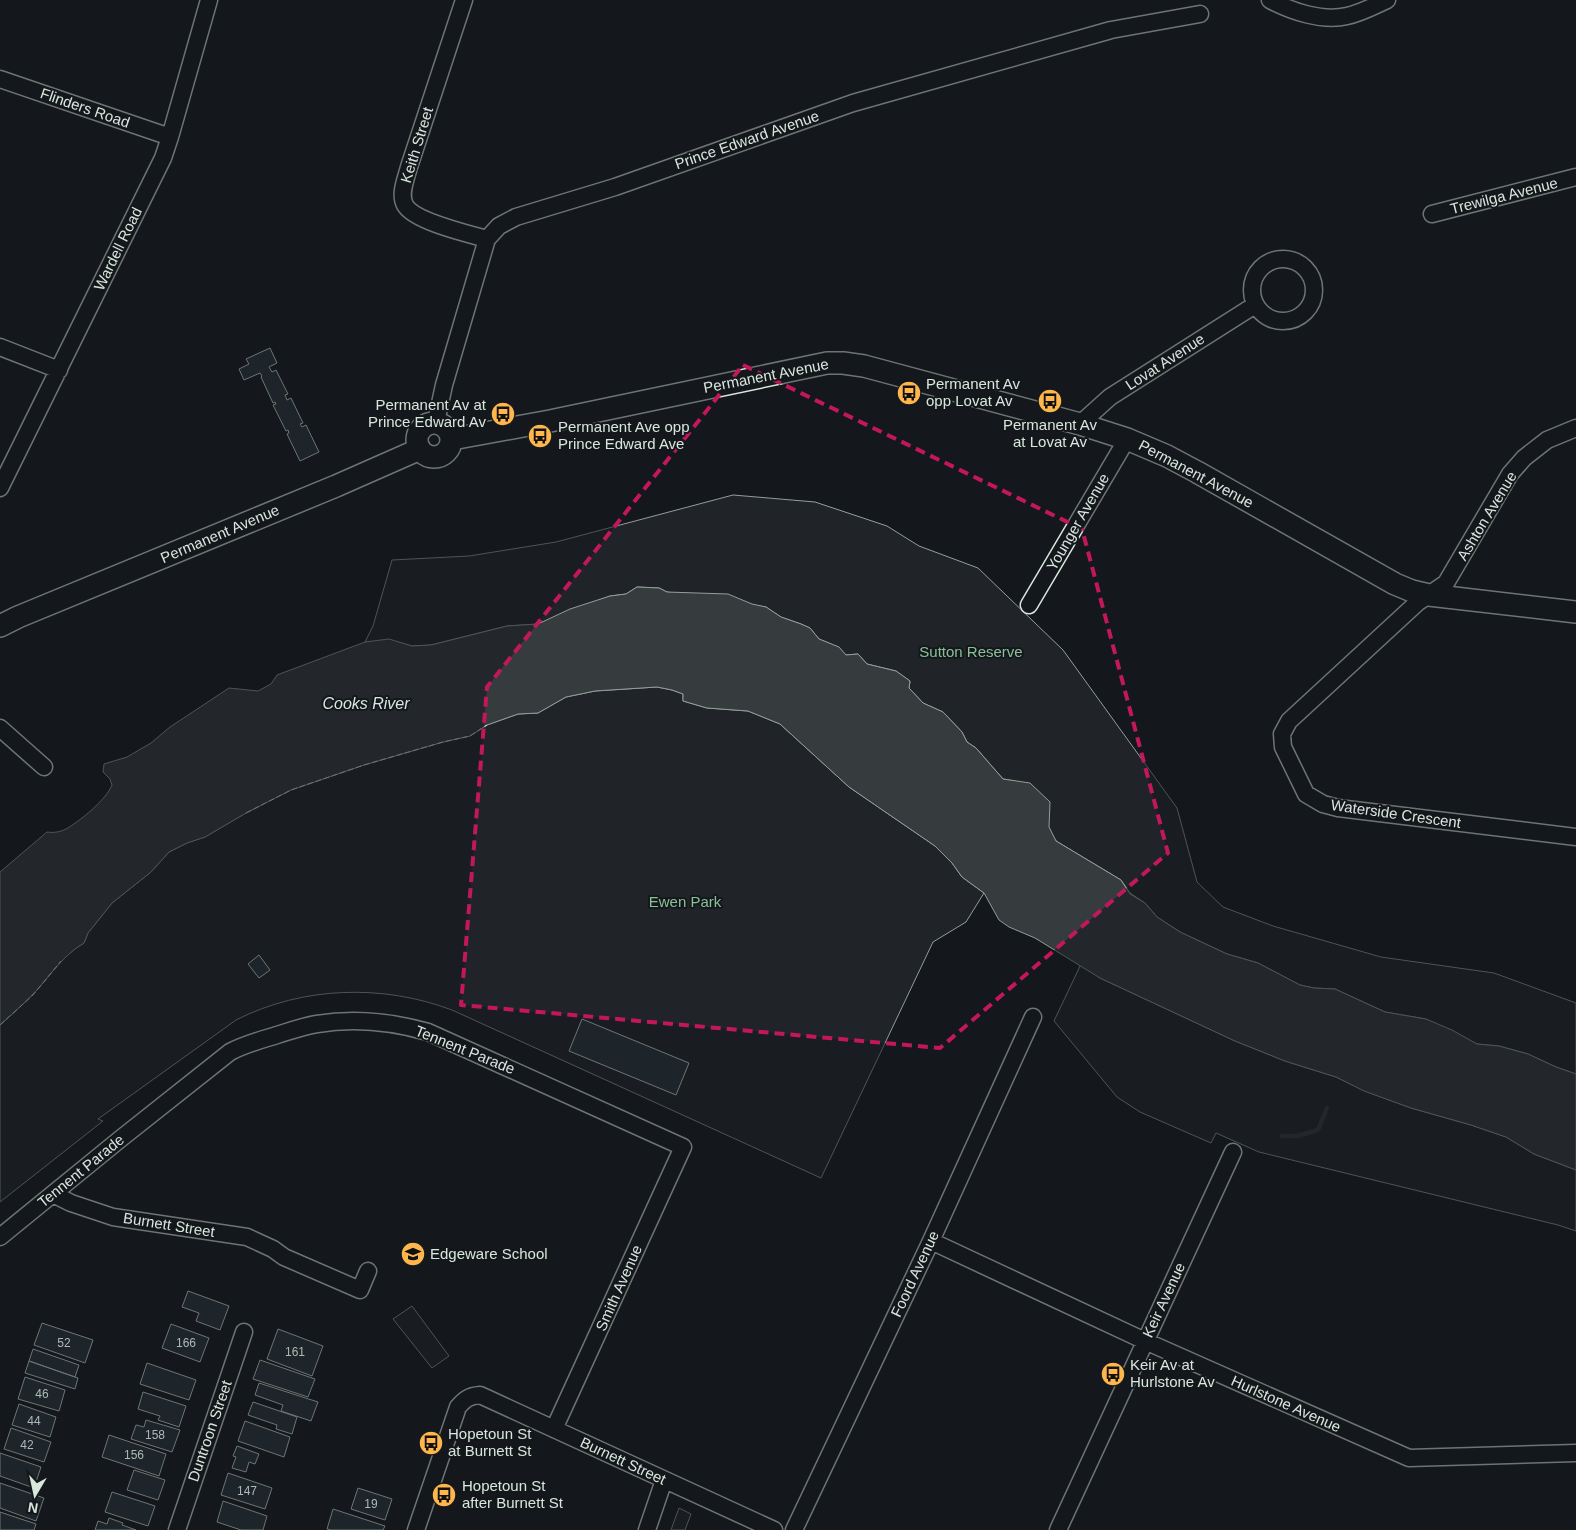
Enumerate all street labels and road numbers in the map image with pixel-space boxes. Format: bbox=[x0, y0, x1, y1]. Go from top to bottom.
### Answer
street label: Flinders Road bbox=[38, 84, 132, 131]
street label: Keith Street bbox=[397, 104, 436, 185]
street label: Prince Edward Avenue bbox=[672, 107, 821, 172]
street label: Trewilga Avenue bbox=[1448, 174, 1559, 217]
street label: Wardell Road bbox=[90, 204, 145, 293]
street label: Lovat Avenue bbox=[1122, 330, 1207, 393]
street label: Permanent Avenue bbox=[702, 355, 830, 396]
street label: Permanent Avenue bbox=[1136, 436, 1256, 511]
street label: Ashton Avenue bbox=[1453, 468, 1520, 563]
street label: Younger Avenue bbox=[1043, 470, 1112, 573]
street label: Permanent Avenue bbox=[158, 501, 282, 566]
street label: Waterside Crescent bbox=[1330, 796, 1463, 831]
street label: Tennent Parade bbox=[413, 1022, 517, 1077]
street label: Tennent Parade bbox=[34, 1131, 127, 1211]
street label: Burnett Street bbox=[122, 1209, 217, 1240]
street label: Foord Avenue bbox=[887, 1228, 942, 1320]
street label: Smith Avenue bbox=[592, 1242, 645, 1333]
street label: Keir Avenue bbox=[1139, 1260, 1188, 1340]
street label: Hurlstone Avenue bbox=[1229, 1372, 1344, 1435]
street label: Duntroon Street bbox=[184, 1377, 235, 1484]
street label: Burnett Street bbox=[578, 1433, 669, 1488]

